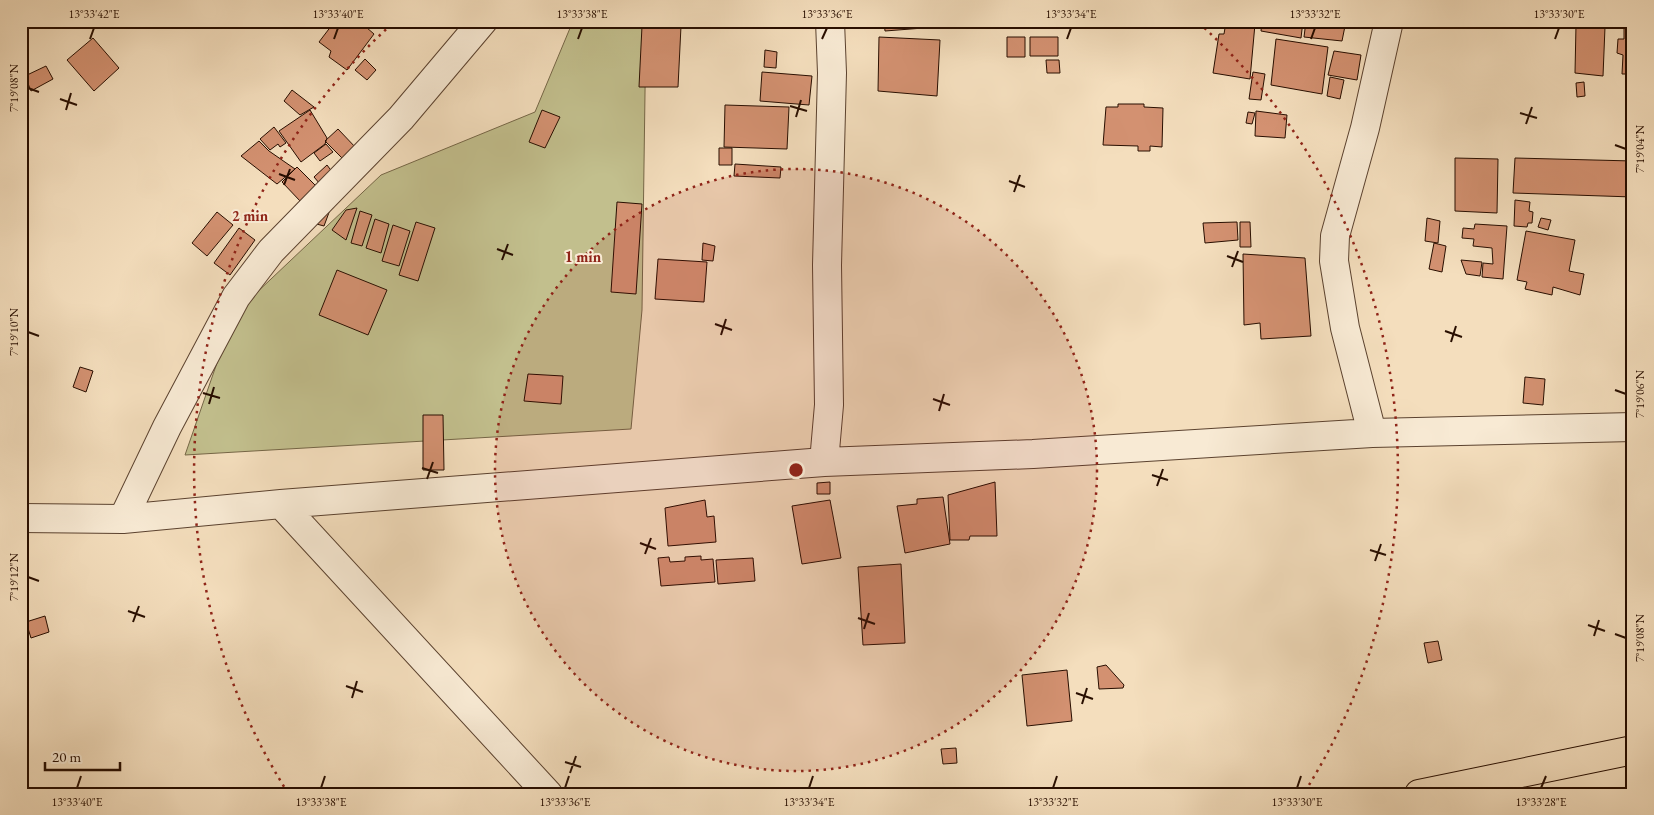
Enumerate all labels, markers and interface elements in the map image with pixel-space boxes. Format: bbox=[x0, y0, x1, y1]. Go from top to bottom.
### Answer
text: 13°33'42"E bbox=[68, 6, 120, 22]
text: 13°33'40"E bbox=[312, 6, 364, 22]
text: 13°33'38"E bbox=[556, 6, 608, 22]
text: 13°33'36"E bbox=[801, 6, 853, 22]
text: 13°33'34"E bbox=[1045, 6, 1097, 22]
text: 13°33'32"E bbox=[1289, 6, 1341, 22]
text: 13°33'30"E bbox=[1533, 6, 1585, 22]
text: 7°19'08"N bbox=[6, 63, 22, 112]
text: 7°19'04"N bbox=[1632, 124, 1648, 173]
text: 2 min bbox=[232, 206, 269, 225]
text: 1 min bbox=[565, 247, 602, 266]
text: 7°19'10"N bbox=[6, 307, 22, 356]
text: 7°19'06"N bbox=[1632, 369, 1648, 418]
centre of rings bbox=[787, 461, 805, 479]
text: 7°19'12"N bbox=[6, 552, 22, 601]
text: 7°19'08"N bbox=[1632, 613, 1648, 662]
scale bar bbox=[45, 740, 120, 772]
text: 20 m bbox=[52, 747, 81, 766]
text: 13°33'40"E bbox=[51, 794, 103, 810]
text: 13°33'38"E bbox=[295, 794, 347, 810]
text: 13°33'36"E bbox=[539, 794, 591, 810]
text: 13°33'34"E bbox=[783, 794, 835, 810]
text: 13°33'32"E bbox=[1027, 794, 1079, 810]
text: 13°33'30"E bbox=[1271, 794, 1323, 810]
text: 13°33'28"E bbox=[1515, 794, 1567, 810]

